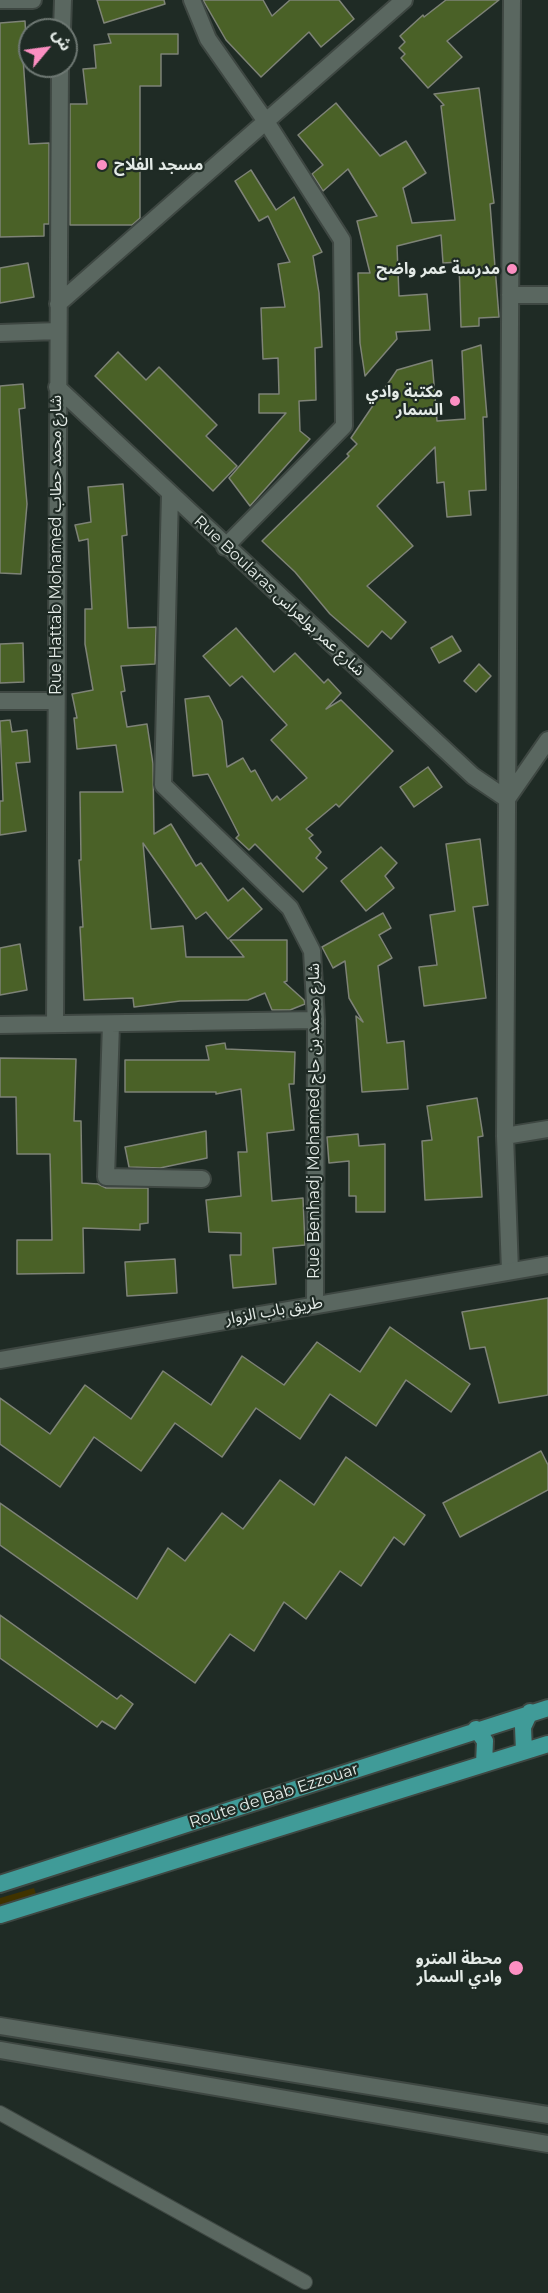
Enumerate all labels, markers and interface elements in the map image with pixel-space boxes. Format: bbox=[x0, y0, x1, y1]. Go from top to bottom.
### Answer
north arrow bbox=[18, 18, 78, 78]
text: ش bbox=[49, 26, 76, 54]
place label: مسجد الفلاح bbox=[114, 155, 203, 175]
marker: مسجد الفلاح bbox=[95, 158, 109, 172]
place label: مدرسة عمر واضح bbox=[376, 259, 500, 279]
marker: مدرسة عمر واضح bbox=[505, 262, 519, 276]
place label: مكتبة وادي السمار bbox=[366, 382, 443, 420]
marker: مكتبة وادي السمار bbox=[448, 394, 462, 408]
street label: Rue Hattab Mohamed شارع محمد حطاب bbox=[46, 395, 66, 695]
street label: Rue Boularas شارع عمر بولعراس bbox=[190, 512, 368, 680]
street label: Rue Benhadj Mohamed شارع محمد بن حاج bbox=[304, 963, 324, 1279]
street label: طريق باب الزوار bbox=[224, 1293, 324, 1329]
street label: Route de Bab Ezzouar bbox=[187, 1760, 361, 1832]
place label: محطة المترو وادي السمار bbox=[416, 1949, 502, 1987]
marker: محطة المترو وادي السمار bbox=[507, 1959, 525, 1977]

